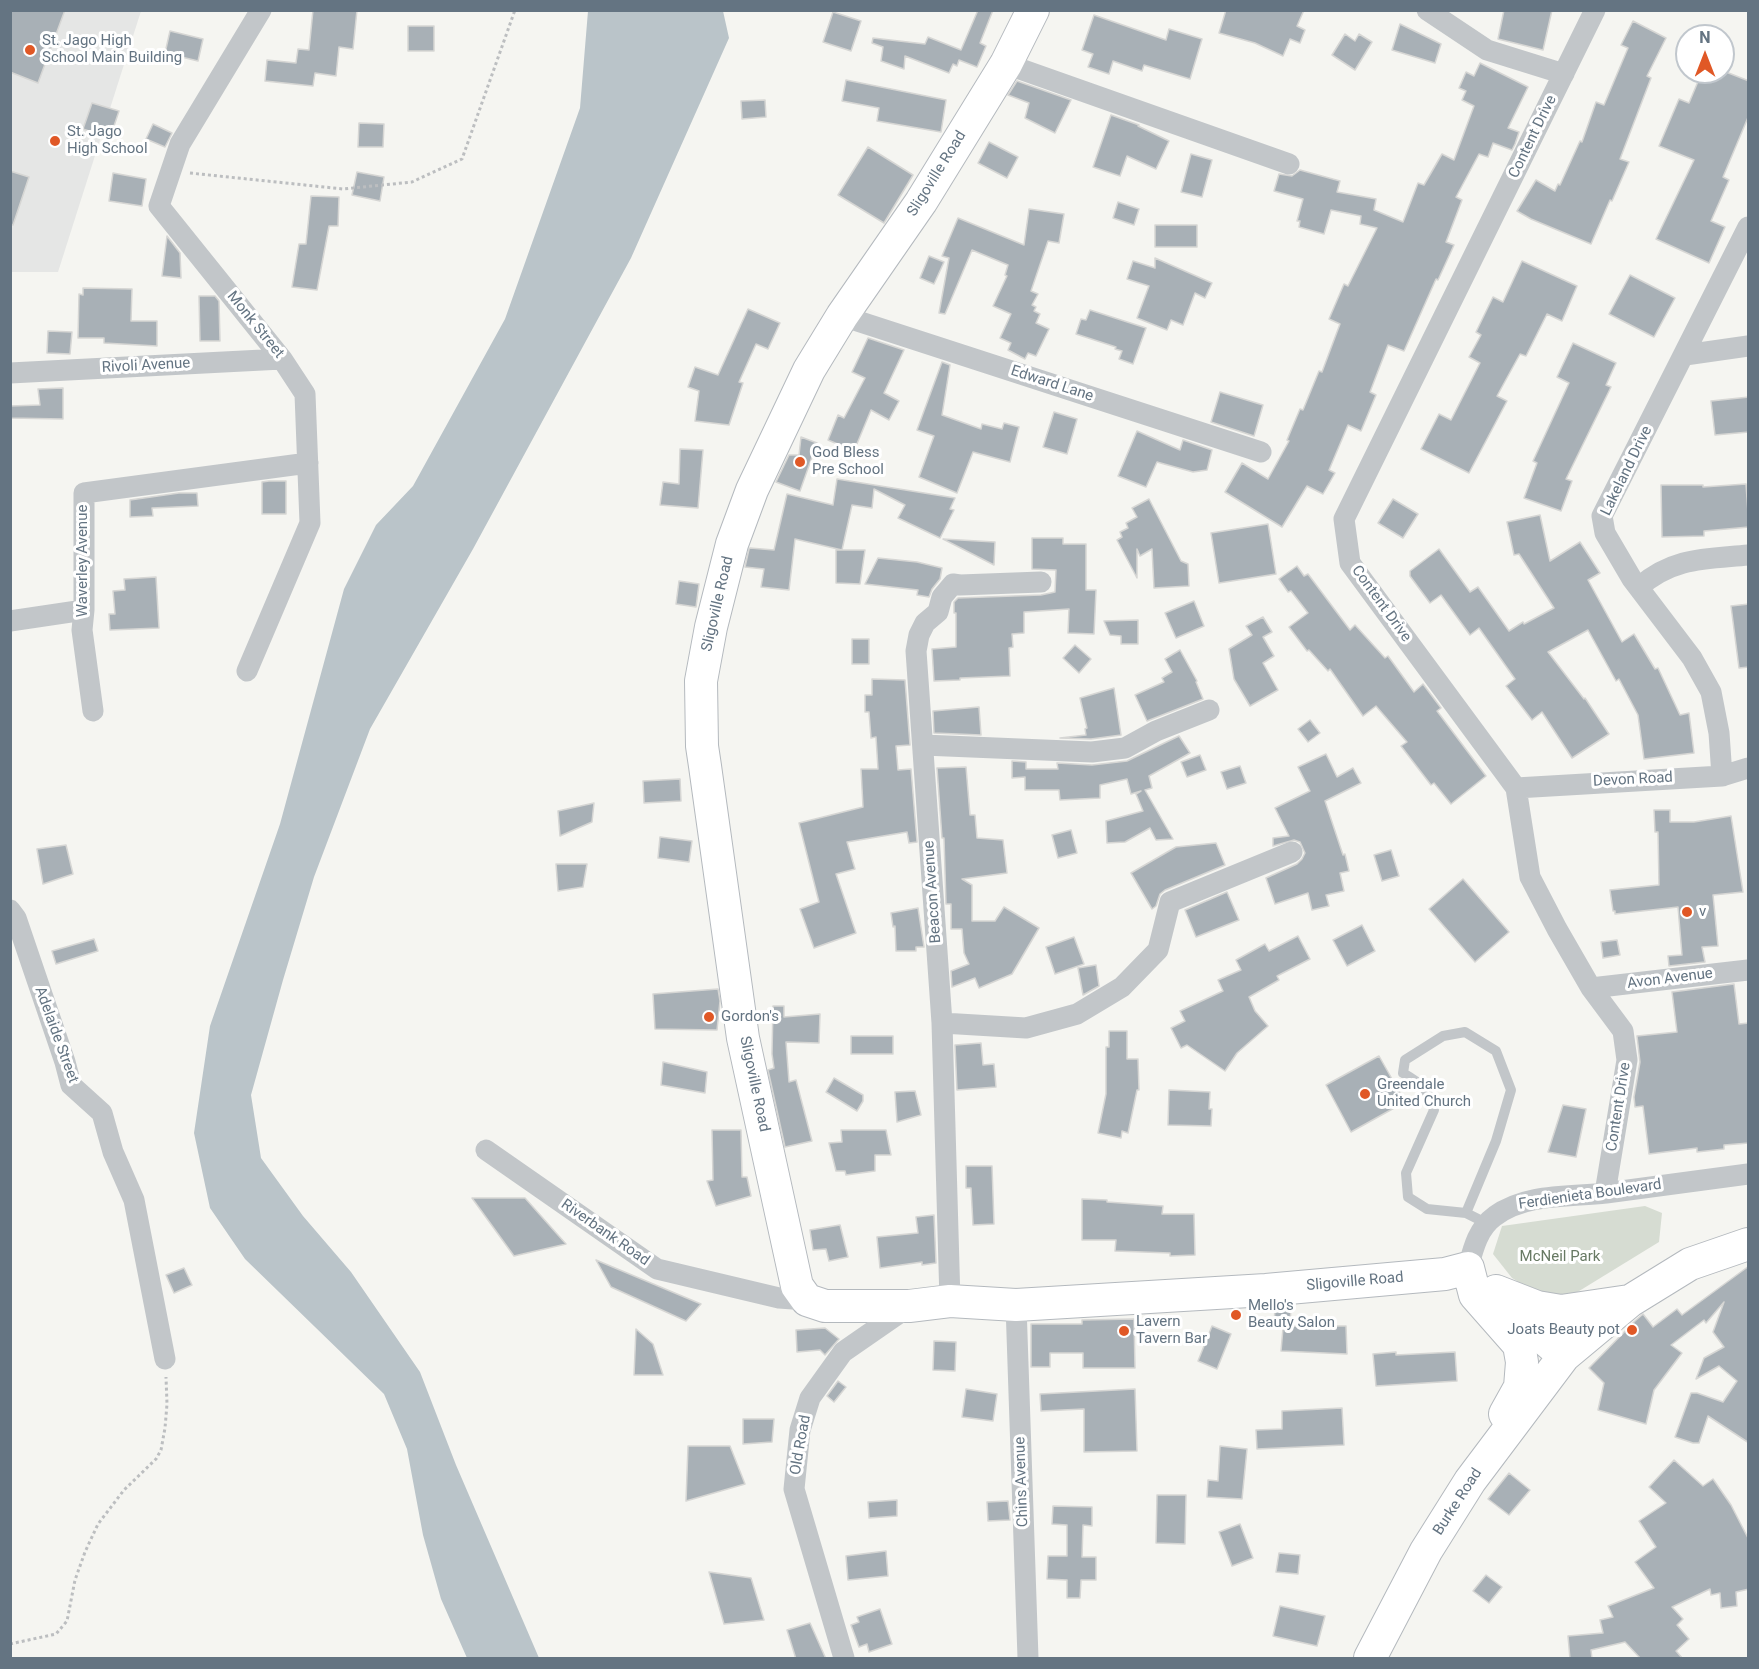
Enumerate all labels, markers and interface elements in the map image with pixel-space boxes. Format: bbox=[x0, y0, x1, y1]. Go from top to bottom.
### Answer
north arrow bbox=[1675, 24, 1735, 84]
text: N bbox=[1699, 28, 1711, 47]
place label: St. Jago High School Main Building bbox=[42, 32, 182, 67]
marker: St. Jago High School Main Building bbox=[23, 43, 37, 57]
street label: Content Drive bbox=[1505, 93, 1561, 181]
place label: St. Jago High School bbox=[67, 123, 148, 158]
street label: Sligoville Road bbox=[904, 128, 970, 220]
marker: St. Jago High School bbox=[48, 134, 62, 148]
street label: Monk Street bbox=[223, 288, 287, 362]
street label: Rivoli Avenue bbox=[101, 355, 191, 377]
street label: Edward Lane bbox=[1008, 362, 1096, 406]
street label: Lakeland Drive bbox=[1598, 423, 1656, 519]
place label: God Bless Pre School bbox=[812, 444, 884, 479]
marker: God Bless Pre School bbox=[793, 455, 807, 469]
street label: Waverley Avenue bbox=[74, 505, 92, 617]
street label: Sligoville Road bbox=[698, 555, 738, 653]
street label: Content Drive bbox=[1347, 562, 1415, 646]
street label: Devon Road bbox=[1593, 769, 1673, 791]
street label: Beacon Avenue bbox=[920, 840, 946, 944]
place label: v bbox=[1699, 903, 1706, 921]
marker: v bbox=[1680, 905, 1694, 919]
street label: Avon Avenue bbox=[1626, 965, 1714, 993]
street label: Adelaide Street bbox=[30, 984, 82, 1086]
place label: Gordon's bbox=[721, 1008, 779, 1026]
marker: Gordon's bbox=[702, 1010, 716, 1024]
street label: Sligoville Road bbox=[735, 1035, 773, 1133]
street label: Content Drive bbox=[1603, 1061, 1635, 1153]
place label: Greendale United Church bbox=[1377, 1076, 1471, 1111]
marker: Greendale United Church bbox=[1358, 1087, 1372, 1101]
street label: Ferdienieta Boulevard bbox=[1517, 1176, 1663, 1214]
street label: Riverbank Road bbox=[557, 1196, 653, 1270]
park label: McNeil Park bbox=[1520, 1248, 1600, 1266]
street label: Sligoville Road bbox=[1306, 1269, 1404, 1295]
place label: Mello's Beauty Salon bbox=[1248, 1297, 1335, 1332]
marker: Mello's Beauty Salon bbox=[1229, 1308, 1243, 1322]
place label: Lavern Tavern Bar bbox=[1136, 1313, 1207, 1348]
place label: Joats Beauty pot bbox=[1507, 1321, 1620, 1339]
marker: Joats Beauty pot bbox=[1625, 1323, 1639, 1337]
marker: Lavern Tavern Bar bbox=[1117, 1324, 1131, 1338]
street label: Old Road bbox=[787, 1414, 815, 1476]
street label: Chins Avenue bbox=[1011, 1436, 1033, 1528]
street label: Burke Road bbox=[1430, 1465, 1486, 1539]

